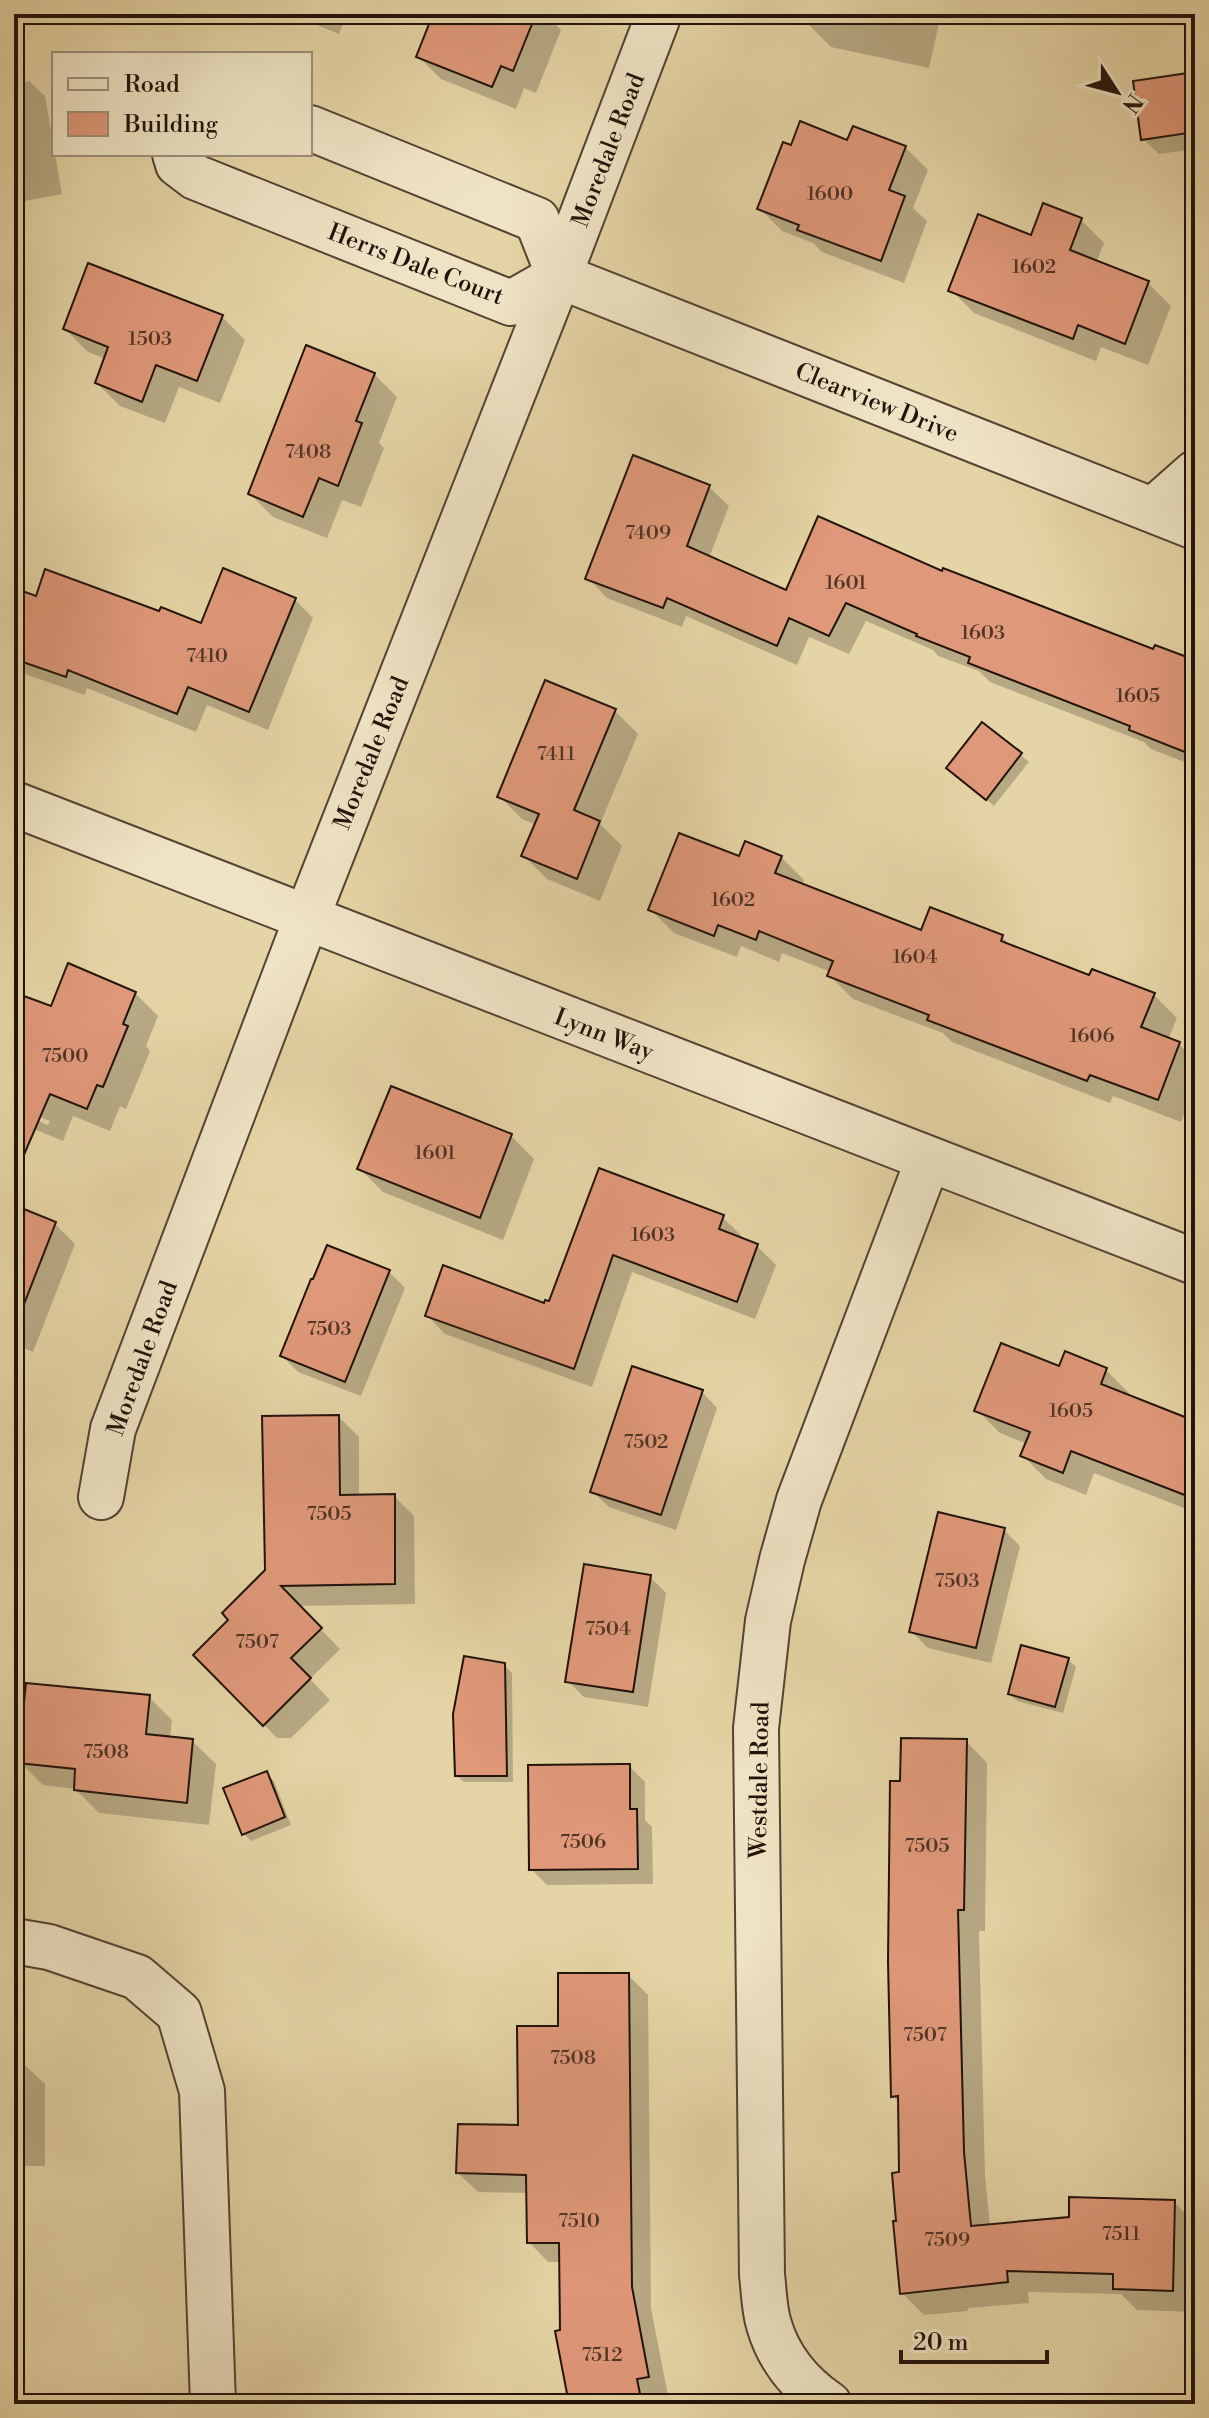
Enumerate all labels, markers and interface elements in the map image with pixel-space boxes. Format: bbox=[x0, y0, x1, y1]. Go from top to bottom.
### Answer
legend bbox=[52, 52, 312, 156]
north arrow bbox=[1077, 52, 1157, 132]
street label: Moredale Road bbox=[566, 69, 652, 232]
text: Road bbox=[124, 70, 180, 100]
text: N bbox=[1116, 88, 1148, 118]
text: Building bbox=[123, 110, 218, 140]
house number: 1600 bbox=[807, 182, 853, 207]
street label: Herrs Dale Court bbox=[323, 218, 508, 312]
house number: 1602 bbox=[1012, 255, 1056, 280]
house number: 1503 bbox=[128, 327, 172, 352]
street label: Clearview Drive bbox=[790, 356, 963, 449]
house number: 7408 bbox=[285, 440, 331, 465]
house number: 7409 bbox=[625, 521, 671, 546]
house number: 1601 bbox=[825, 571, 867, 596]
house number: 1603 bbox=[961, 621, 1005, 646]
house number: 7410 bbox=[186, 644, 228, 669]
street label: Moredale Road bbox=[328, 672, 416, 834]
house number: 1605 bbox=[1116, 684, 1160, 709]
house number: 7411 bbox=[537, 742, 576, 767]
house number: 1602 bbox=[711, 888, 755, 913]
house number: 1604 bbox=[892, 945, 938, 970]
street label: Lynn Way bbox=[550, 1002, 658, 1068]
house number: 1606 bbox=[1069, 1024, 1115, 1049]
house number: 7500 bbox=[41, 1044, 89, 1069]
house number: 1601 bbox=[414, 1141, 456, 1166]
house number: 1603 bbox=[631, 1223, 675, 1248]
street label: Moredale Road bbox=[101, 1276, 185, 1440]
house number: 7503 bbox=[307, 1317, 352, 1342]
house number: 1605 bbox=[1049, 1399, 1093, 1424]
house number: 7502 bbox=[623, 1430, 669, 1455]
house number: 7505 bbox=[307, 1502, 351, 1527]
house number: 7503 bbox=[935, 1569, 980, 1594]
house number: 7504 bbox=[585, 1617, 631, 1642]
house number: 7507 bbox=[235, 1630, 279, 1655]
street label: Westdale Road bbox=[744, 1701, 776, 1860]
house number: 7508 bbox=[83, 1740, 129, 1765]
house number: 7506 bbox=[560, 1830, 606, 1855]
house number: 7505 bbox=[905, 1834, 949, 1859]
house number: 7507 bbox=[903, 2023, 947, 2048]
house number: 7508 bbox=[550, 2046, 596, 2071]
house number: 7510 bbox=[558, 2209, 600, 2234]
house number: 7511 bbox=[1102, 2222, 1141, 2247]
house number: 7509 bbox=[924, 2228, 970, 2253]
scale bar bbox=[901, 2314, 1047, 2364]
text: 20 m bbox=[913, 2328, 969, 2358]
house number: 7512 bbox=[581, 2343, 623, 2368]

